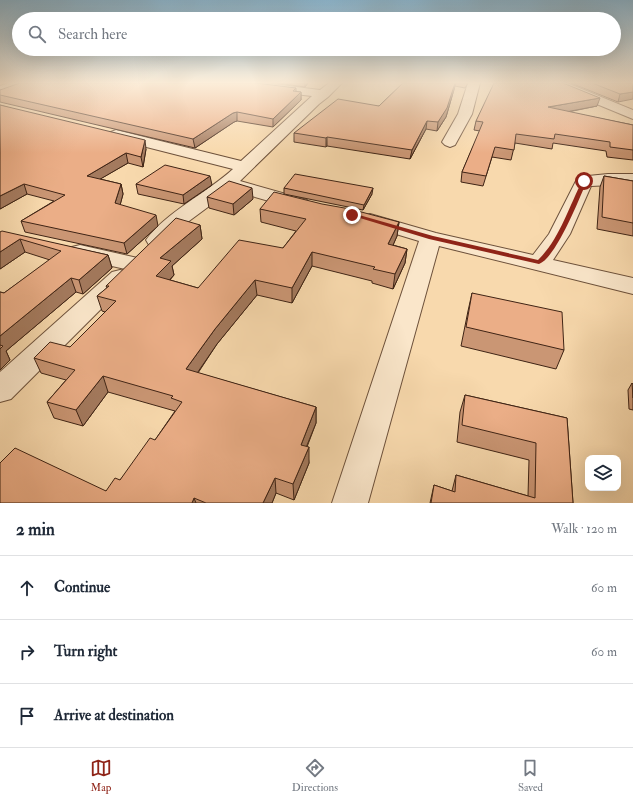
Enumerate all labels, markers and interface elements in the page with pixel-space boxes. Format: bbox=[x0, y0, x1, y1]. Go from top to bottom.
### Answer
search box bbox=[12, 12, 621, 56]
icon: search bbox=[26, 23, 48, 45]
text: Search here bbox=[58, 25, 127, 44]
route start bbox=[575, 172, 593, 190]
route end bbox=[343, 206, 361, 224]
map controls bbox=[585, 455, 621, 491]
button: layers bbox=[585, 455, 621, 491]
text: 2 min bbox=[16, 519, 55, 540]
text: Walk · 120 m bbox=[551, 521, 617, 537]
icon: ahead bbox=[16, 577, 38, 599]
text: Continue bbox=[54, 578, 110, 597]
text: 60 m bbox=[591, 580, 617, 596]
icon: right bbox=[16, 641, 38, 663]
text: Turn right bbox=[54, 642, 117, 661]
text: 60 m bbox=[591, 644, 617, 660]
icon: arrive bbox=[16, 705, 38, 727]
text: Arrive at destination bbox=[54, 706, 174, 725]
tab: Map bbox=[90, 757, 112, 794]
tab: Directions bbox=[292, 757, 338, 794]
tab: Saved bbox=[518, 757, 543, 794]

